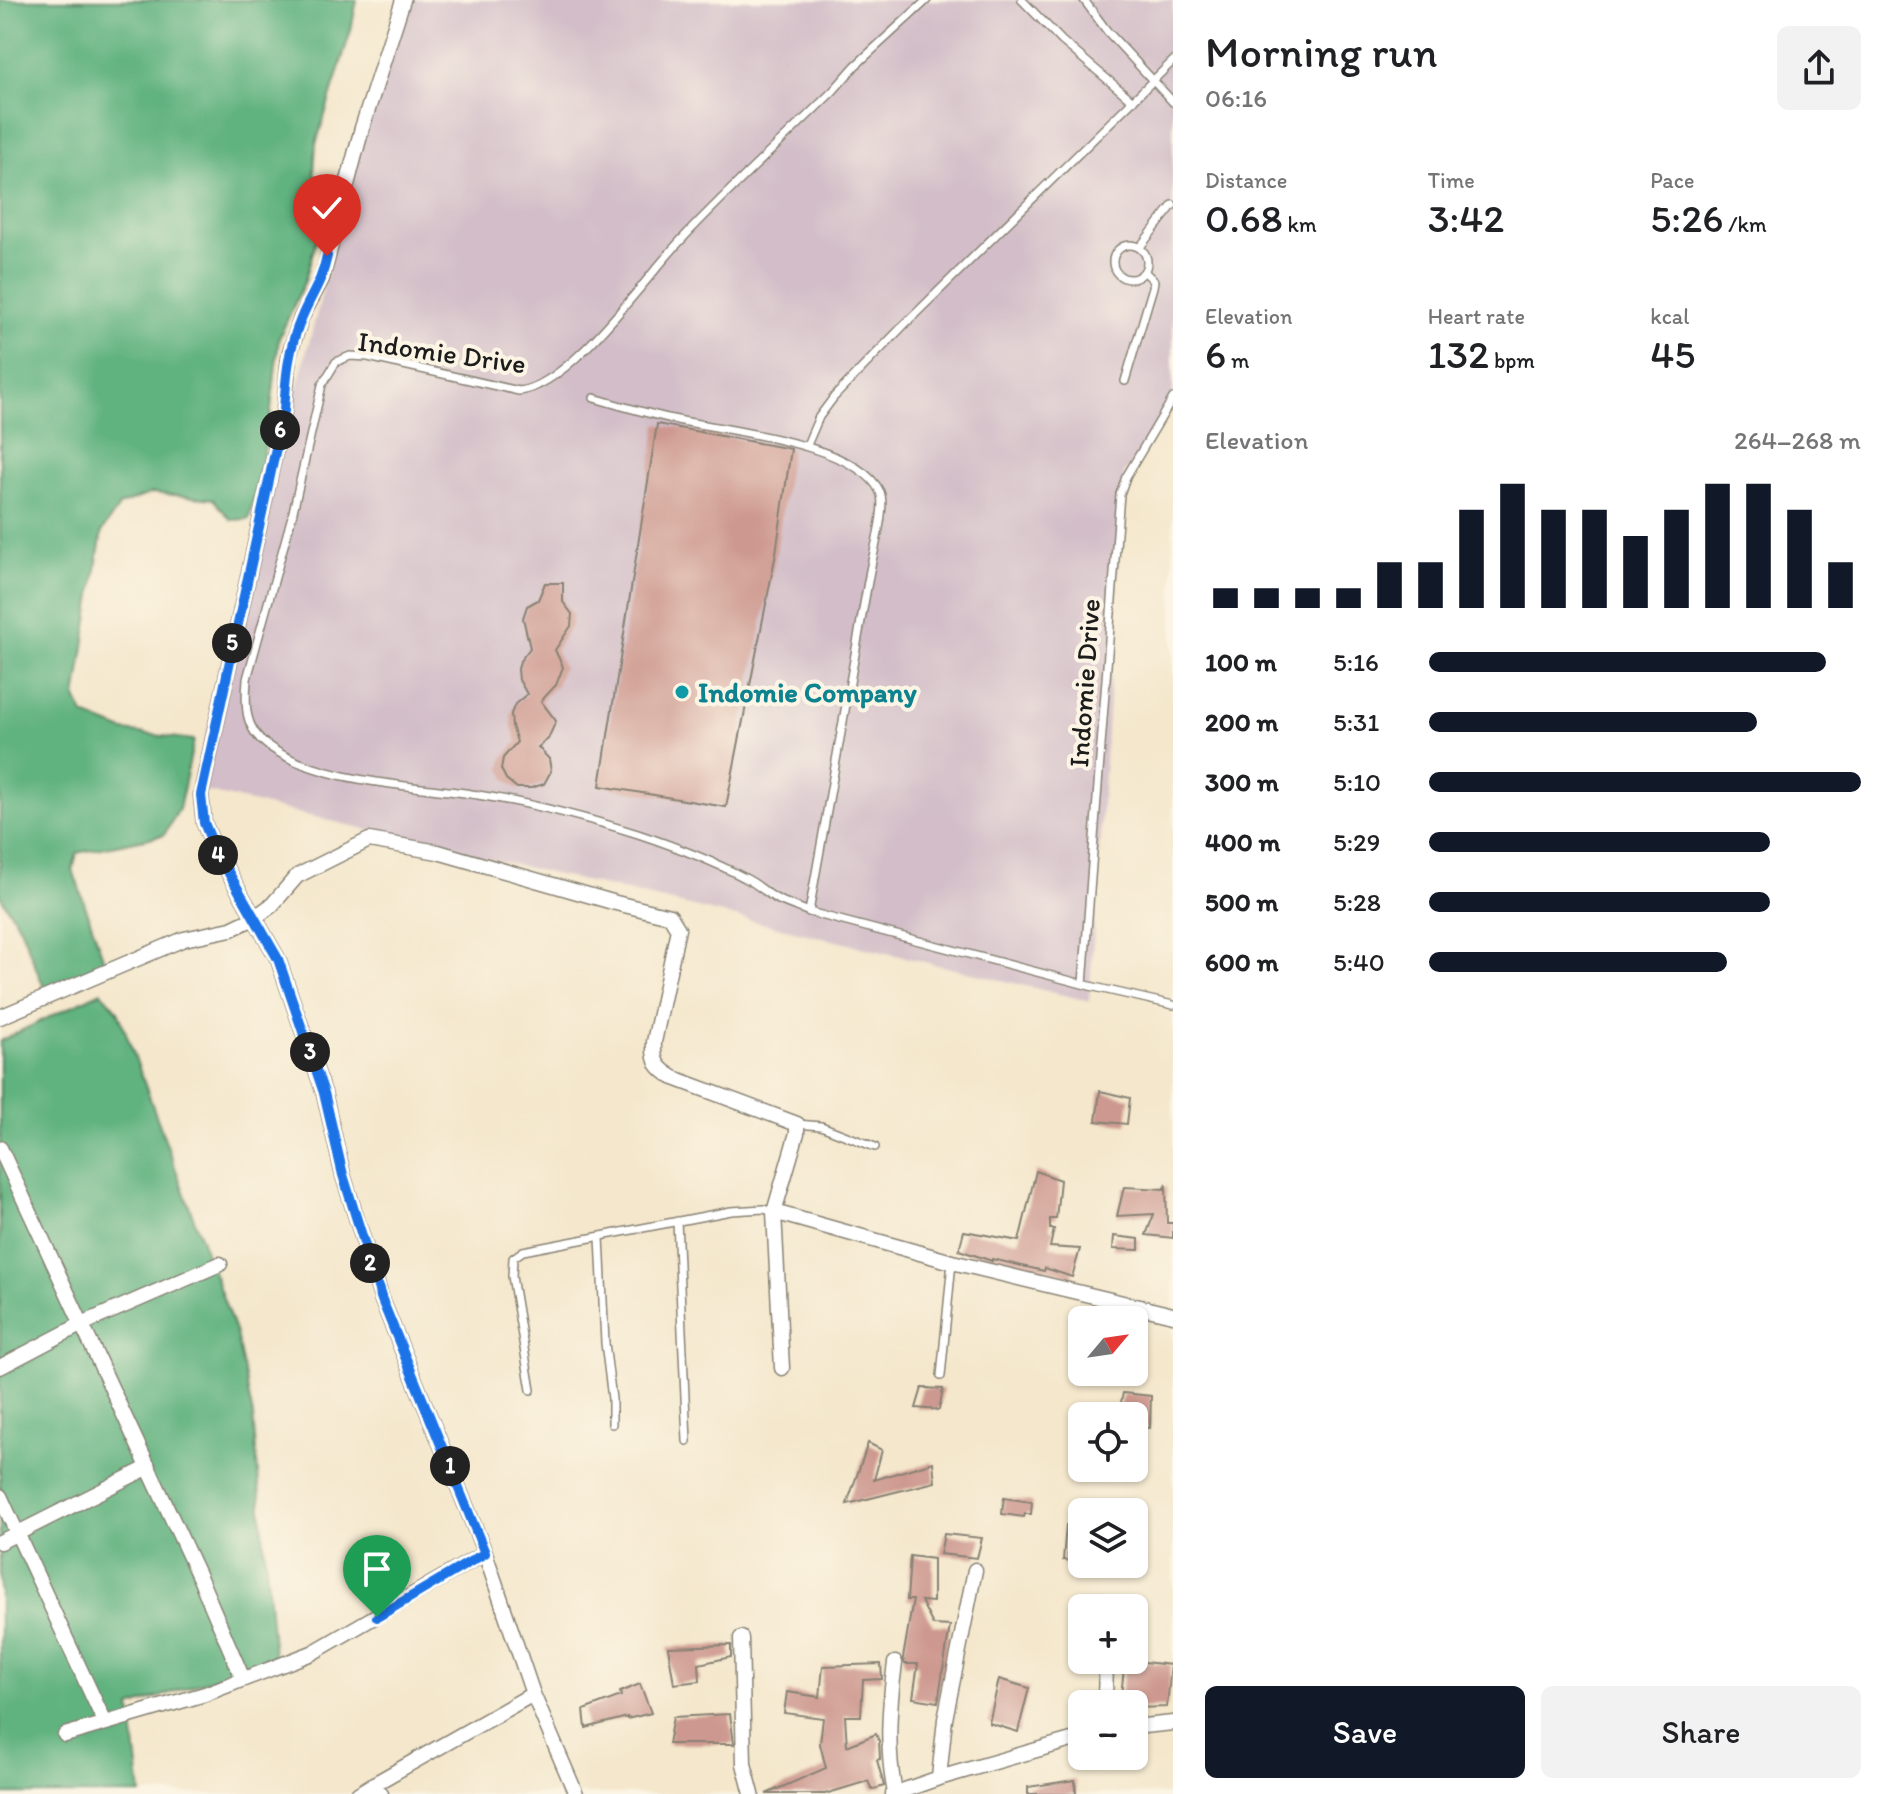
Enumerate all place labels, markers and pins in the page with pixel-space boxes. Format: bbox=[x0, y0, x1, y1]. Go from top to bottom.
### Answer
pin bbox=[293, 174, 361, 256]
pin: 6 bbox=[260, 410, 300, 450]
pin: 5 bbox=[212, 623, 252, 663]
place label: Indomie Company bbox=[698, 675, 917, 709]
marker: Indomie Company bbox=[673, 683, 691, 701]
pin: 4 bbox=[198, 835, 238, 875]
pin: 3 bbox=[290, 1032, 330, 1072]
pin: 2 bbox=[350, 1243, 390, 1283]
pin: 1 bbox=[430, 1446, 470, 1486]
pin bbox=[343, 1535, 411, 1617]

